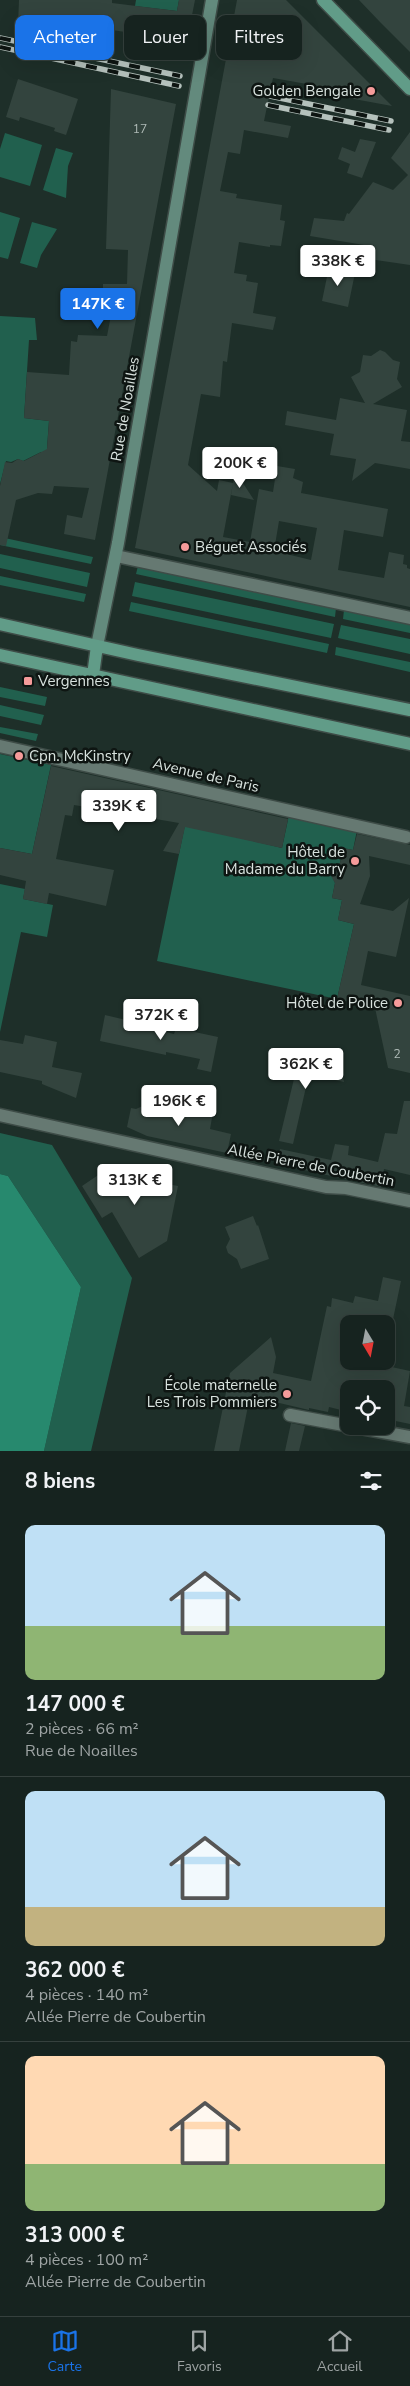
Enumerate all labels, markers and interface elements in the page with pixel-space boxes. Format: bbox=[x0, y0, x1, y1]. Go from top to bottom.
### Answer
chip: Acheter bbox=[15, 15, 114, 60]
chip: Louer bbox=[124, 15, 206, 60]
chip: Filtres bbox=[216, 15, 302, 60]
place label: Golden Bengale bbox=[253, 81, 361, 101]
marker: Golden Bengale bbox=[365, 85, 377, 97]
house number: 17 bbox=[133, 121, 147, 137]
pin: 338K € bbox=[297, 244, 379, 287]
text: 338K € bbox=[311, 250, 365, 272]
pin: 147K € bbox=[57, 288, 139, 330]
text: 147K € bbox=[71, 293, 125, 315]
street label: Rue de Noailles bbox=[106, 355, 144, 463]
pin: 200K € bbox=[199, 446, 281, 489]
text: 200K € bbox=[213, 452, 267, 474]
place label: Béguet Associés bbox=[195, 537, 307, 557]
marker: Béguet Associés bbox=[179, 541, 191, 553]
place label: Vergennes bbox=[37, 671, 110, 691]
marker: Vergennes bbox=[22, 675, 34, 687]
place label: Cpn. McKinstry bbox=[29, 746, 131, 766]
marker: Cpn. McKinstry bbox=[13, 750, 25, 762]
street label: Avenue de Paris bbox=[151, 753, 261, 797]
pin: 339K € bbox=[78, 790, 160, 832]
text: 339K € bbox=[92, 795, 146, 817]
place label: Hôtel de Madame du Barry bbox=[225, 842, 345, 879]
marker: Hôtel de Madame du Barry bbox=[349, 855, 361, 867]
place label: Hôtel de Police bbox=[286, 993, 388, 1013]
marker: Hôtel de Police bbox=[392, 997, 404, 1009]
pin: 372K € bbox=[120, 998, 202, 1041]
text: 372K € bbox=[134, 1004, 188, 1026]
house number: 2 bbox=[393, 1046, 401, 1062]
pin: 362K € bbox=[265, 1048, 347, 1090]
text: 362K € bbox=[279, 1053, 333, 1075]
pin: 196K € bbox=[138, 1084, 220, 1127]
text: 196K € bbox=[152, 1090, 206, 1112]
street label: Allée Pierre de Coubertin bbox=[226, 1139, 396, 1191]
pin: 313K € bbox=[94, 1164, 176, 1206]
text: 313K € bbox=[108, 1169, 162, 1191]
north arrow bbox=[340, 1315, 395, 1370]
map controls bbox=[340, 1315, 395, 1435]
place label: École maternelle Les Trois Pommiers bbox=[147, 1375, 277, 1412]
button: locate bbox=[340, 1380, 395, 1435]
marker: École maternelle Les Trois Pommiers bbox=[281, 1388, 293, 1400]
text: 8 biens bbox=[25, 1467, 95, 1495]
icon: filters bbox=[357, 1467, 385, 1495]
icon: home bbox=[160, 1558, 250, 1648]
text: 147 000 € bbox=[25, 1690, 125, 1718]
text: 2 pièces · 66 m² bbox=[25, 1718, 139, 1740]
text: Rue de Noailles bbox=[25, 1740, 138, 1762]
icon: home bbox=[160, 1823, 250, 1913]
text: 362 000 € bbox=[25, 1956, 125, 1984]
text: 4 pièces · 140 m² bbox=[25, 1984, 148, 2006]
text: Allée Pierre de Coubertin bbox=[25, 2006, 206, 2028]
icon: home bbox=[160, 2088, 250, 2178]
text: 313 000 € bbox=[25, 2221, 125, 2249]
text: 4 pièces · 100 m² bbox=[25, 2249, 148, 2271]
text: Allée Pierre de Coubertin bbox=[25, 2271, 206, 2293]
tab: Carte bbox=[48, 2327, 82, 2376]
tab: Favoris bbox=[177, 2327, 222, 2376]
tab: Accueil bbox=[317, 2327, 362, 2376]

